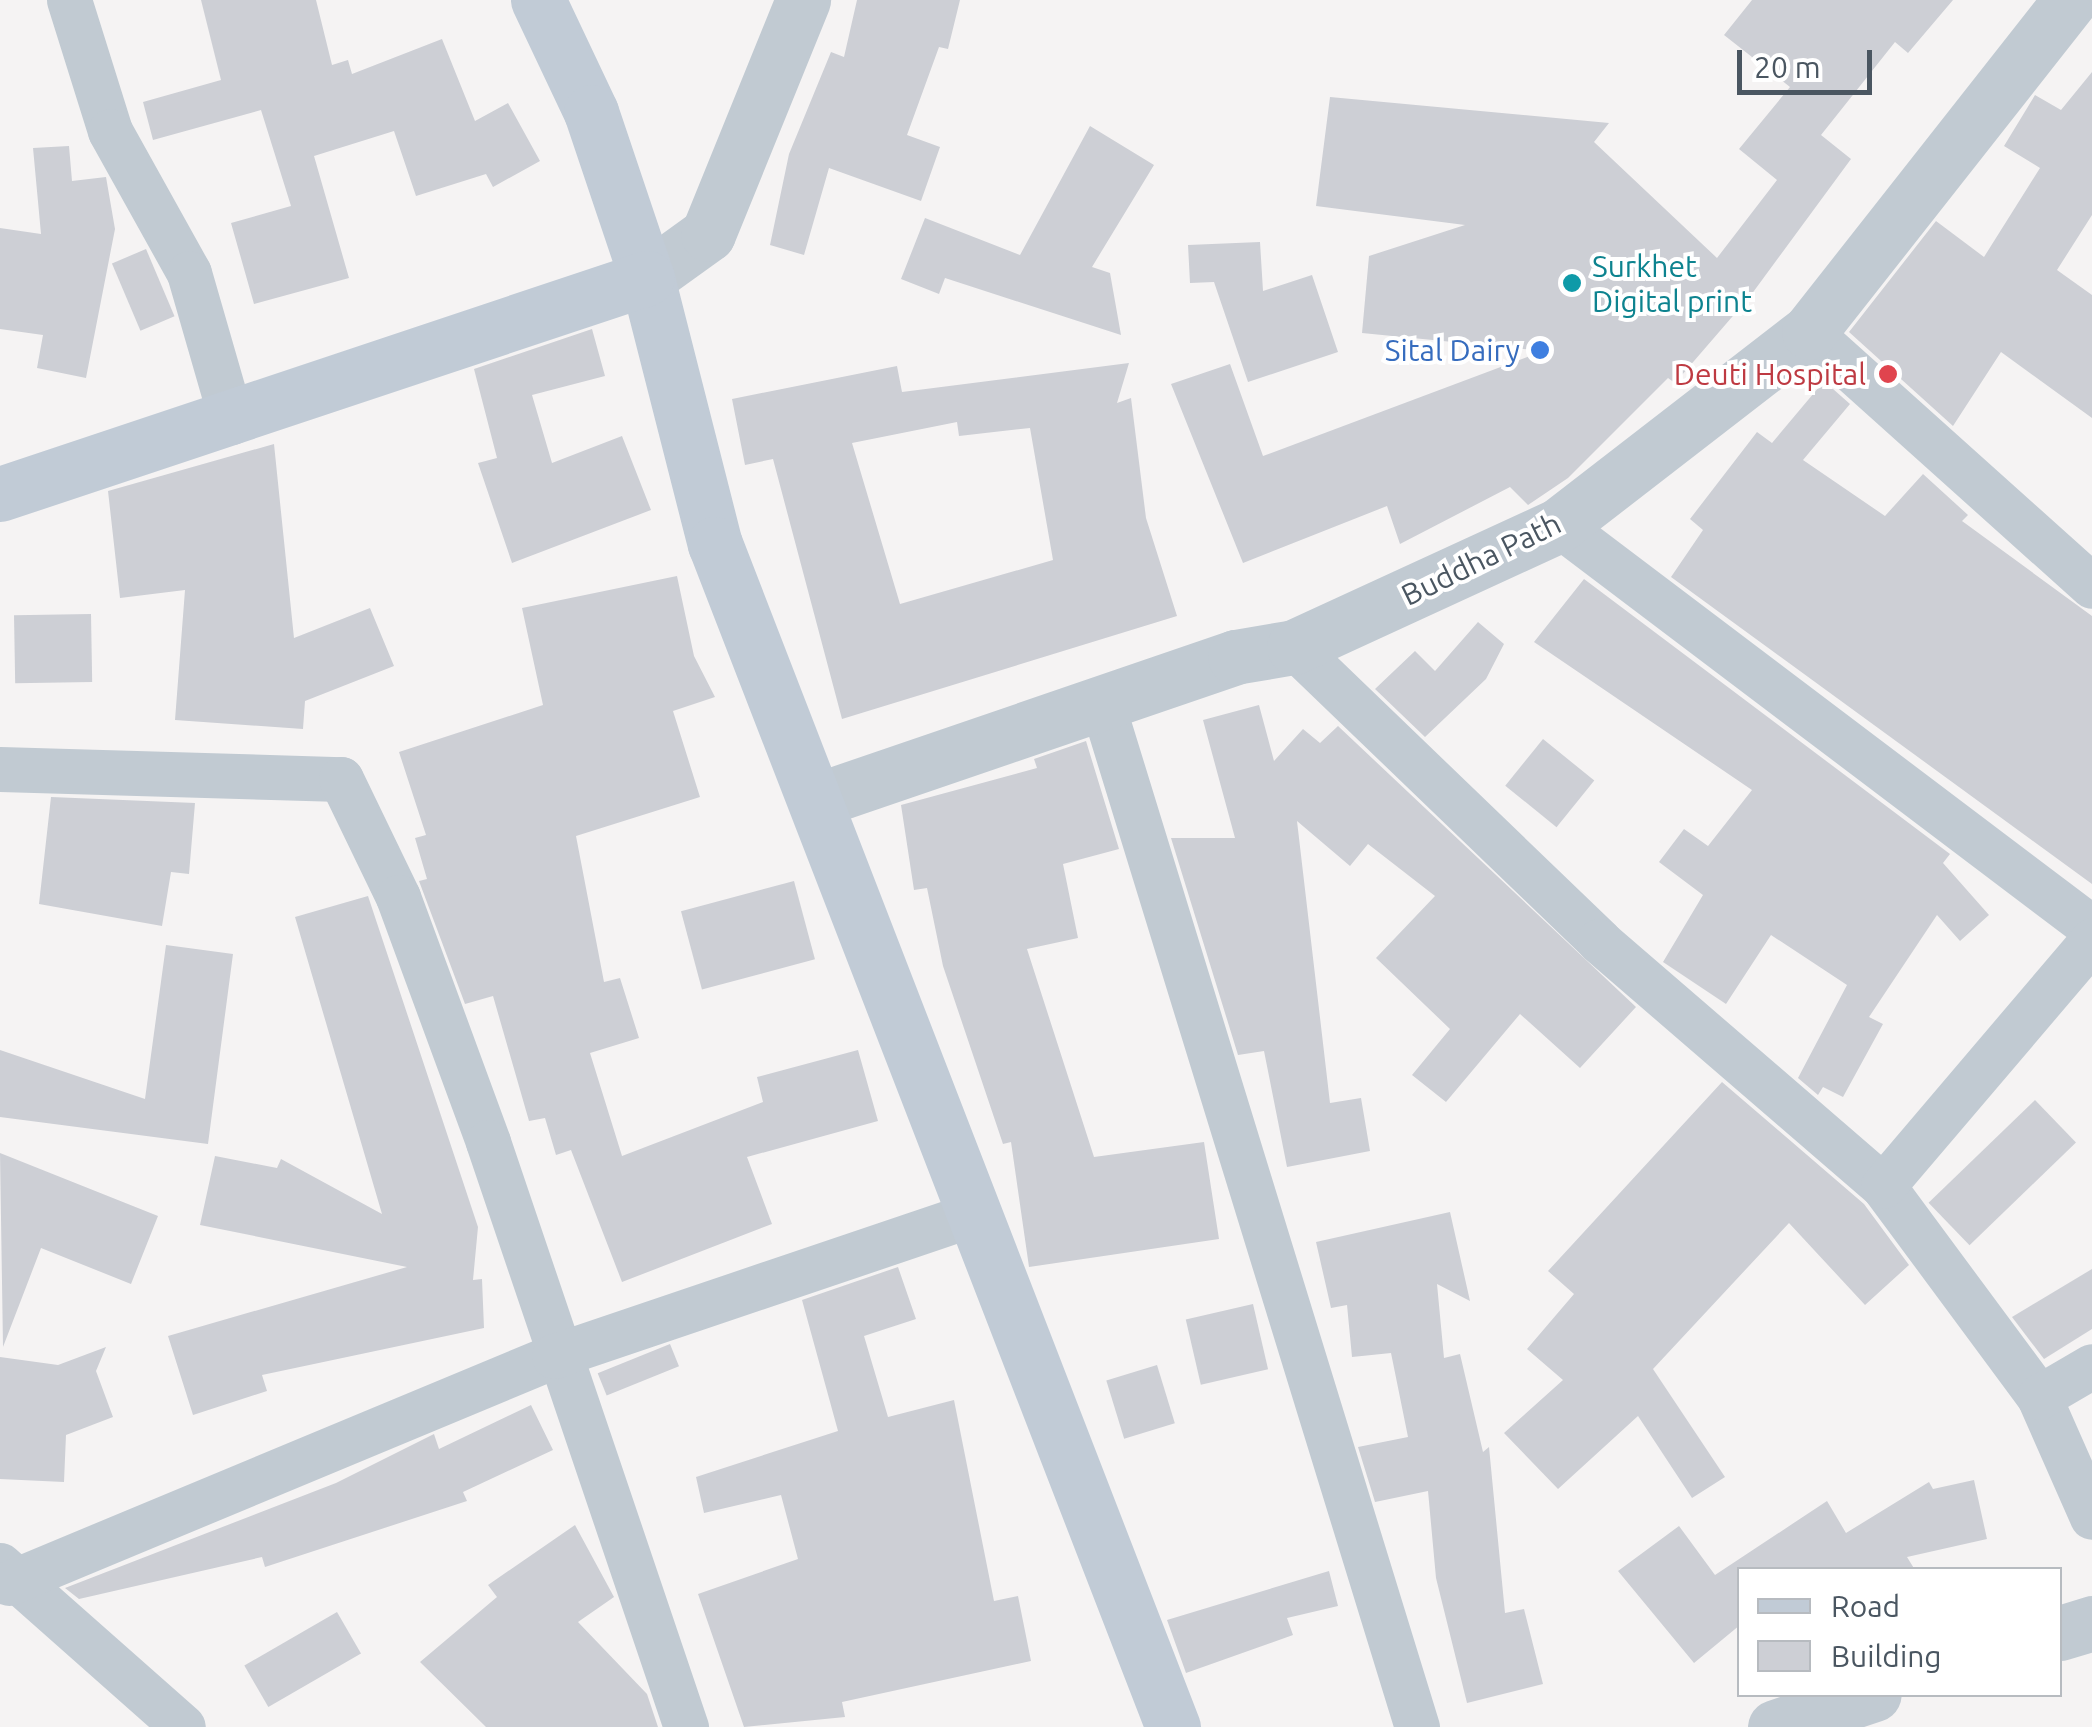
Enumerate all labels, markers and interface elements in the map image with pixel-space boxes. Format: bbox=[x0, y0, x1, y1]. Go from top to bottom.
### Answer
scale bar bbox=[1742, 30, 1877, 92]
text: 20 m bbox=[1754, 50, 1821, 84]
place label: Surkhet Digital print bbox=[1592, 248, 1752, 318]
marker: Surkhet Digital print bbox=[1561, 272, 1583, 294]
place label: Sital Dairy bbox=[1385, 332, 1520, 368]
marker: Sital Dairy bbox=[1529, 339, 1551, 361]
place label: Deuti Hospital bbox=[1674, 356, 1866, 392]
marker: Deuti Hospital bbox=[1875, 361, 1901, 387]
street label: Buddha Path bbox=[1395, 505, 1567, 613]
legend bbox=[1737, 1567, 2062, 1697]
text: Road bbox=[1831, 1589, 1900, 1623]
text: Building bbox=[1831, 1639, 1942, 1673]

